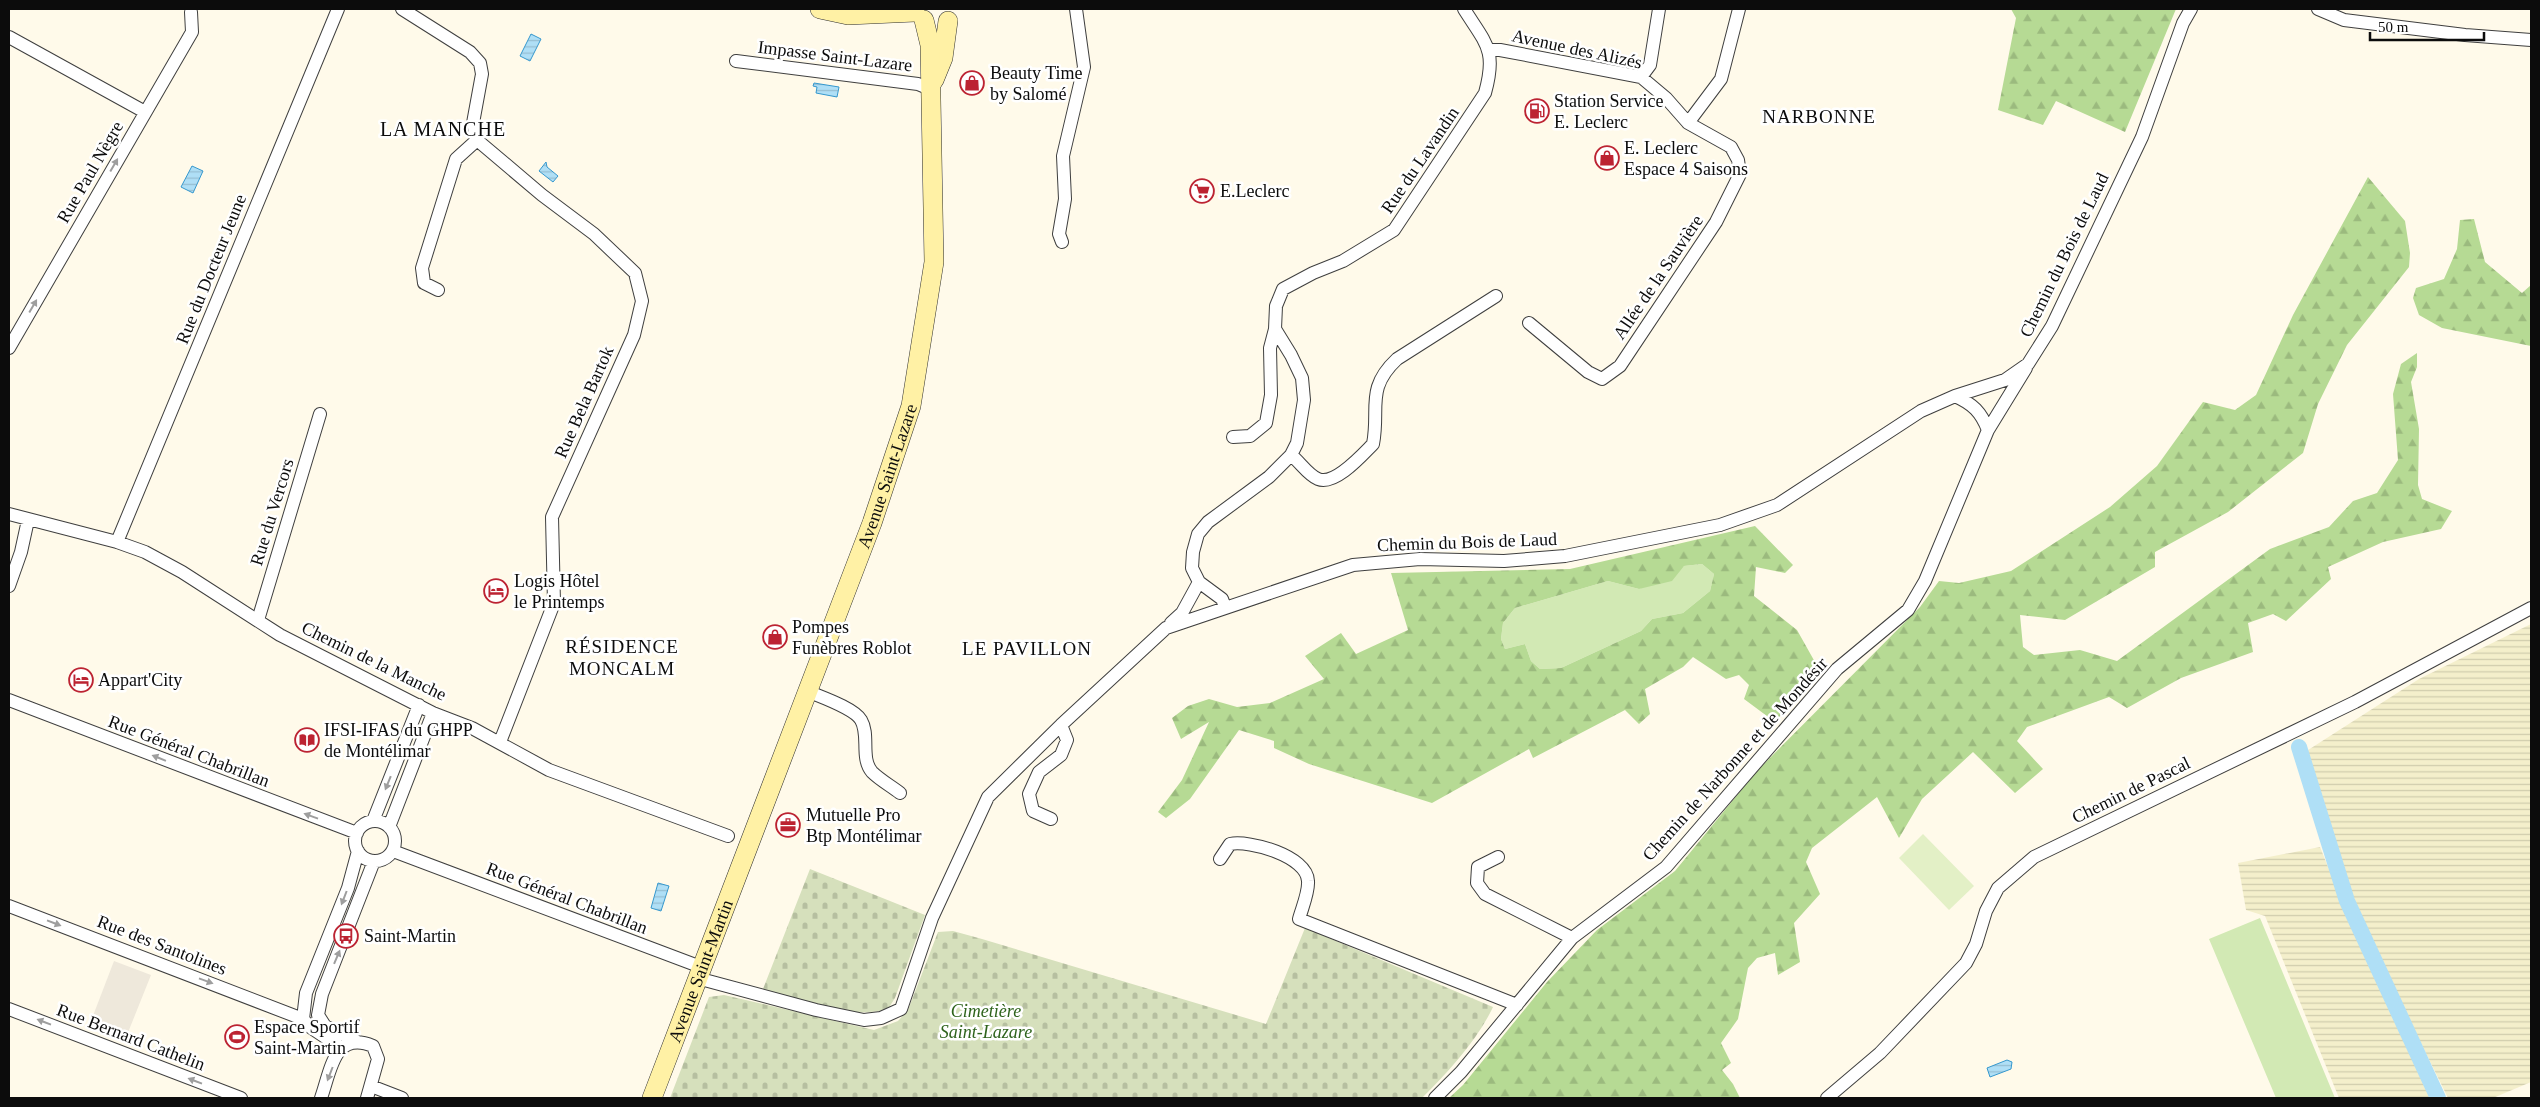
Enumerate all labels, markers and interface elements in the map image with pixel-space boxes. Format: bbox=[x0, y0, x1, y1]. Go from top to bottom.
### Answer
scale bar bbox=[2370, 10, 2484, 42]
text: 50 m bbox=[2378, 19, 2409, 35]
street label: Avenue des Alizés bbox=[1510, 25, 1644, 73]
street label: Impasse Saint-Lazare bbox=[757, 37, 913, 75]
place label: Beauty Time by Salomé bbox=[990, 63, 1083, 104]
shop icon: Beauty Time by Salomé bbox=[959, 70, 985, 96]
place label: Station Service E. Leclerc bbox=[1554, 91, 1663, 132]
fuel station icon: Station Service E. Leclerc bbox=[1524, 98, 1550, 124]
street label: Rue du Lavandin bbox=[1377, 103, 1463, 217]
district label: NARBONNE bbox=[1762, 106, 1876, 127]
street label: Rue Paul Nègre bbox=[53, 118, 127, 226]
district label: LA MANCHE bbox=[380, 118, 506, 140]
place label: E. Leclerc Espace 4 Saisons bbox=[1624, 138, 1748, 179]
shop icon: E. Leclerc Espace 4 Saisons bbox=[1594, 145, 1620, 171]
one-way arrow bbox=[110, 159, 119, 172]
street label: Chemin du Bois de Laud bbox=[2016, 170, 2112, 340]
supermarket icon: E.Leclerc bbox=[1189, 178, 1215, 204]
place label: E.Leclerc bbox=[1220, 181, 1289, 201]
street label: Rue du Docteur Jeune bbox=[172, 191, 250, 347]
street label: Allée de la Sauvière bbox=[1609, 211, 1707, 343]
one-way arrow bbox=[29, 298, 37, 313]
street label: Rue Bela Bartok bbox=[550, 343, 618, 461]
street label: Avenue Saint-Lazare bbox=[853, 401, 921, 551]
street label: Rue du Vercors bbox=[246, 456, 298, 568]
street label: Chemin du Bois de Laud bbox=[1377, 529, 1557, 555]
place label: Logis Hôtel le Printemps bbox=[514, 571, 605, 612]
hotel icon: Logis Hôtel le Printemps bbox=[483, 578, 509, 604]
street label: Chemin de la Manche bbox=[298, 617, 450, 705]
place label: Pompes Funèbres Roblot bbox=[792, 617, 912, 658]
shop icon: Pompes Funèbres Roblot bbox=[762, 624, 788, 650]
district label: RÉSIDENCE MONCALM bbox=[565, 636, 679, 679]
district label: LE PAVILLON bbox=[962, 638, 1092, 659]
street label: Chemin de Narbonne et de Mondésir bbox=[1638, 653, 1832, 865]
hotel icon: Appart'City bbox=[68, 667, 94, 693]
place label: Appart'City bbox=[98, 670, 182, 690]
street label: Rue Général Chabrillan bbox=[106, 711, 272, 791]
place label: IFSI-IFAS du GHPP de Montélimar bbox=[324, 720, 473, 761]
library icon: IFSI-IFAS du GHPP de Montélimar bbox=[294, 727, 320, 753]
street label: Chemin de Pascal bbox=[2069, 753, 2193, 827]
one-way arrow bbox=[152, 754, 167, 762]
one-way arrow bbox=[384, 776, 392, 791]
place label: Mutuelle Pro Btp Montélimar bbox=[806, 805, 922, 846]
one-way arrow bbox=[304, 812, 319, 819]
office icon: Mutuelle Pro Btp Montélimar bbox=[775, 812, 801, 838]
street label: Rue Général Chabrillan bbox=[484, 858, 650, 938]
one-way arrow bbox=[340, 891, 348, 906]
street label: Avenue Saint-Martin bbox=[664, 897, 737, 1045]
street label: Rue des Santolines bbox=[94, 911, 230, 979]
one-way arrow bbox=[47, 919, 62, 927]
bus stop icon: Saint-Martin bbox=[333, 923, 359, 949]
place label: Saint-Martin bbox=[364, 926, 456, 946]
one-way arrow bbox=[334, 950, 342, 964]
one-way arrow bbox=[199, 977, 214, 985]
street label: Rue Bernard Cathelin bbox=[54, 1000, 208, 1074]
park label: Cimetière Saint-Lazare bbox=[940, 1001, 1032, 1042]
place label: Espace Sportif Saint-Martin bbox=[254, 1017, 359, 1058]
one-way arrow bbox=[36, 1018, 51, 1026]
sports icon: Espace Sportif Saint-Martin bbox=[224, 1024, 250, 1050]
one-way arrow bbox=[326, 1067, 334, 1082]
one-way arrow bbox=[187, 1077, 202, 1085]

